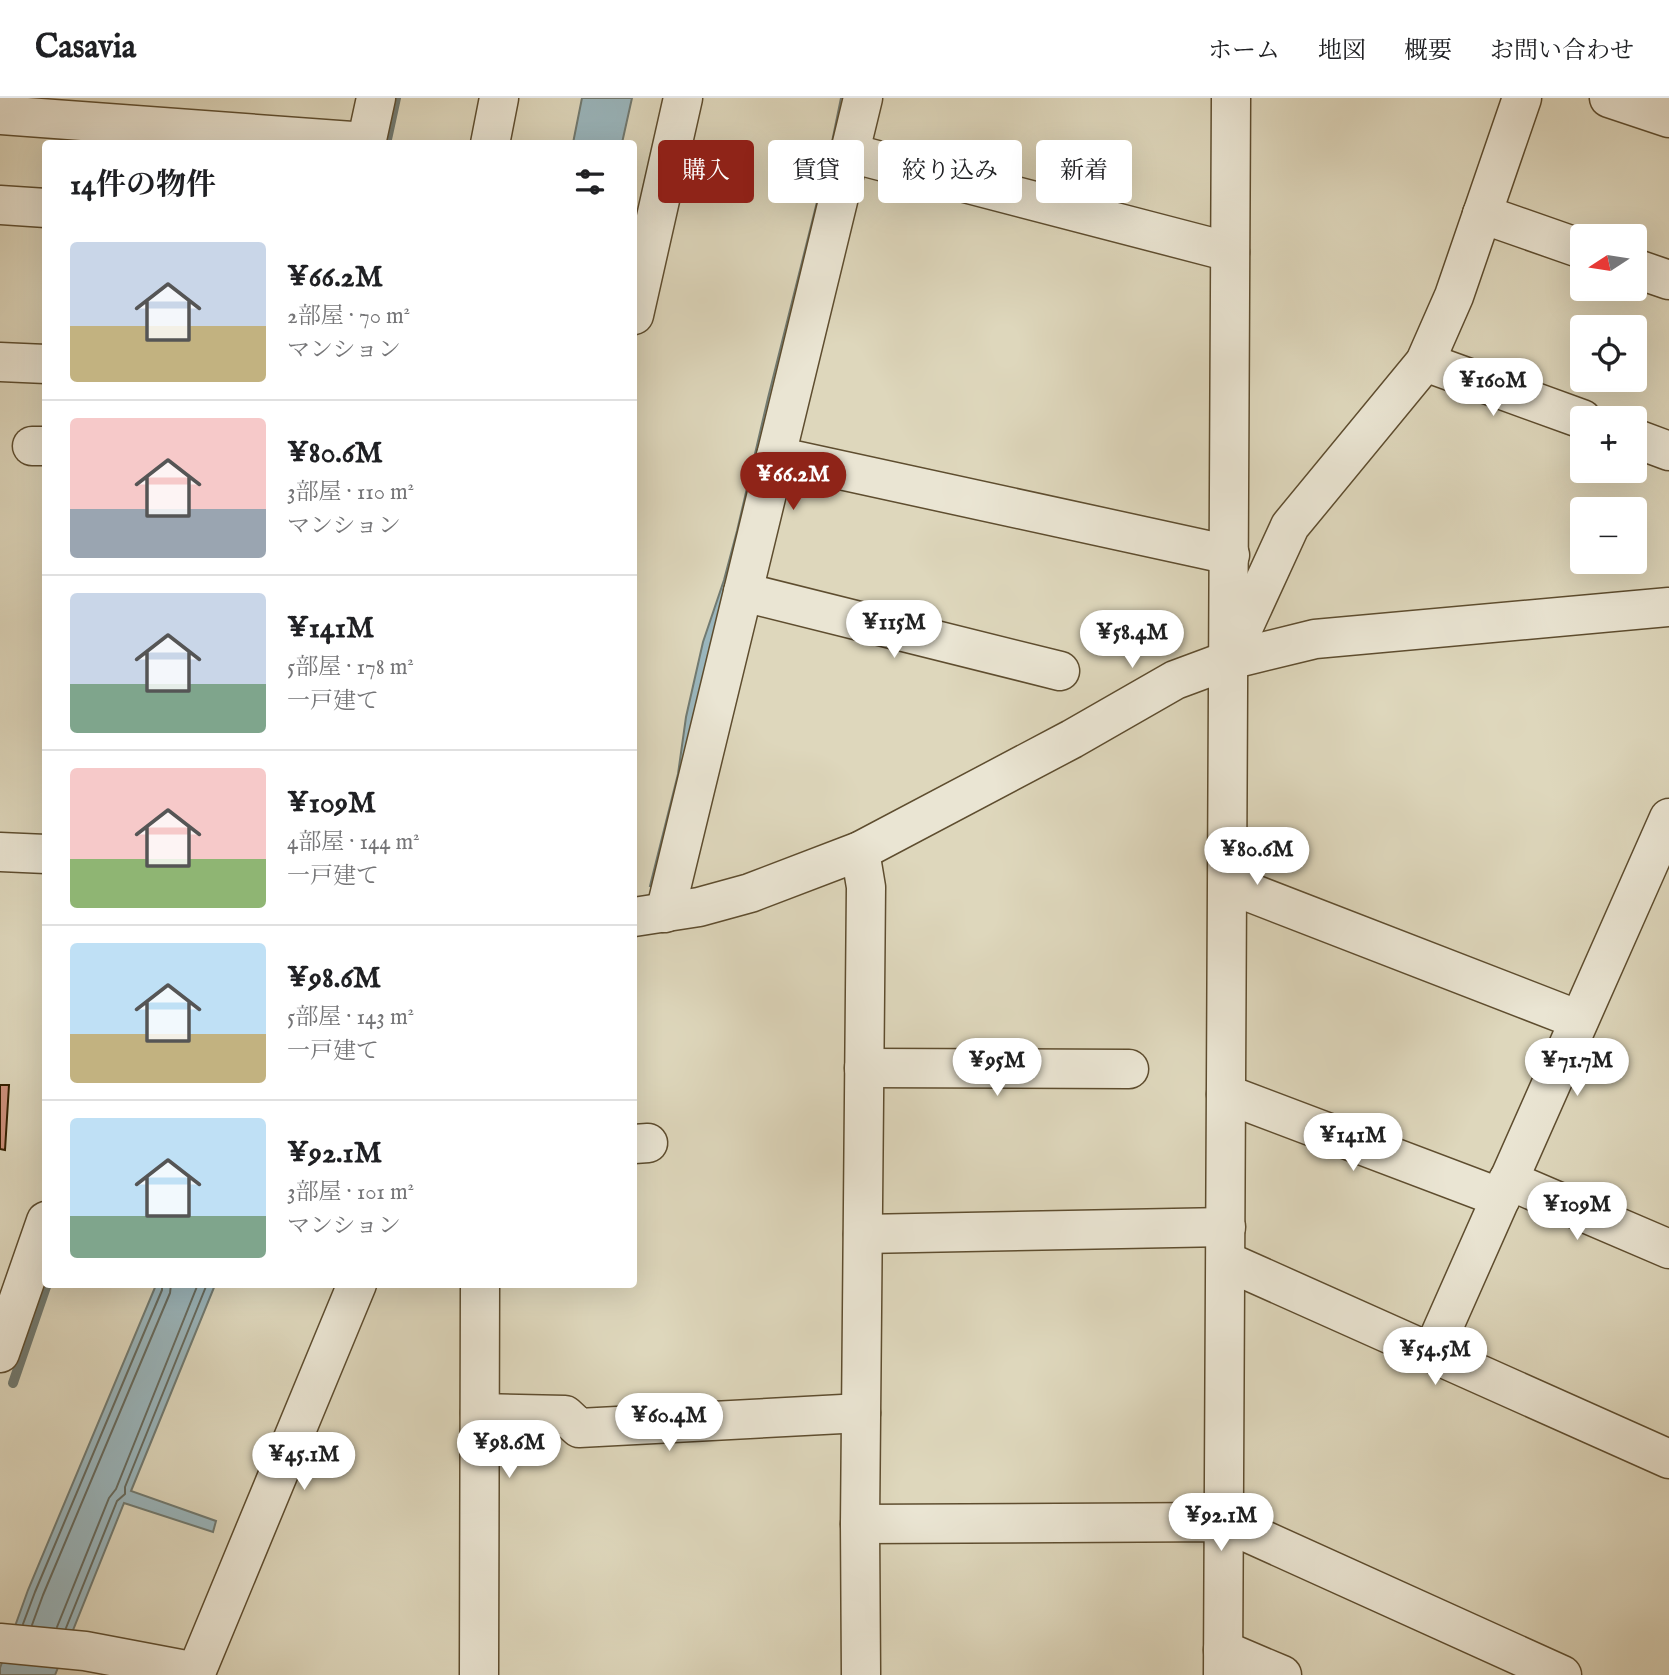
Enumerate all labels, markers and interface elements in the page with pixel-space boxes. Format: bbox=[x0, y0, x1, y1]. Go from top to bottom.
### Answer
text: Casavia bbox=[35, 27, 136, 69]
text: ホーム bbox=[1208, 36, 1280, 67]
text: 地図 bbox=[1318, 36, 1366, 67]
text: 概要 bbox=[1404, 36, 1452, 67]
text: お問い合わせ bbox=[1490, 36, 1634, 67]
chip: 購入 bbox=[658, 140, 754, 203]
chip: 賃貸 bbox=[768, 140, 864, 203]
chip: 絞り込み bbox=[878, 140, 1022, 203]
chip: 新着 bbox=[1036, 140, 1132, 203]
icon: filters bbox=[571, 163, 609, 201]
text: 14件の物件 bbox=[70, 167, 216, 205]
north arrow bbox=[1570, 224, 1647, 301]
map controls bbox=[1570, 224, 1647, 574]
text: ¥66.2M bbox=[287, 259, 383, 297]
icon: home bbox=[126, 270, 210, 354]
text: 2部屋 · 70 m² bbox=[287, 302, 410, 331]
button: locate bbox=[1570, 315, 1647, 392]
text: マンション bbox=[287, 336, 401, 365]
pin: ¥160M bbox=[1444, 358, 1542, 418]
text: ¥160M bbox=[1459, 366, 1527, 395]
button: + bbox=[1570, 406, 1647, 483]
text: ¥80.6M bbox=[287, 435, 383, 473]
icon: home bbox=[126, 446, 210, 530]
pin: ¥66.2M bbox=[736, 452, 850, 512]
text: ¥66.2M bbox=[756, 460, 830, 489]
text: 3部屋 · 110 m² bbox=[287, 478, 414, 507]
button: − bbox=[1570, 497, 1647, 574]
text: マンション bbox=[287, 512, 401, 541]
pin: ¥115M bbox=[845, 601, 943, 660]
text: ¥115M bbox=[862, 608, 926, 637]
text: ¥141M bbox=[287, 610, 374, 648]
pin: ¥58.4M bbox=[1075, 610, 1189, 670]
text: ¥58.4M bbox=[1096, 618, 1168, 647]
icon: home bbox=[126, 621, 210, 705]
text: 5部屋 · 178 m² bbox=[287, 653, 414, 682]
text: 一戸建て bbox=[287, 687, 379, 716]
text: ¥109M bbox=[287, 785, 376, 823]
icon: home bbox=[126, 796, 210, 880]
text: 4部屋 · 144 m² bbox=[287, 828, 420, 857]
pin: ¥80.6M bbox=[1200, 828, 1314, 887]
text: ¥80.6M bbox=[1220, 835, 1294, 864]
text: 一戸建て bbox=[287, 862, 379, 891]
text: ¥98.6M bbox=[287, 960, 381, 998]
icon: home bbox=[126, 971, 210, 1055]
text: 5部屋 · 143 m² bbox=[287, 1003, 414, 1032]
text: 一戸建て bbox=[287, 1037, 379, 1066]
pin: ¥95M bbox=[956, 1038, 1038, 1098]
pin: ¥71.7M bbox=[1520, 1038, 1634, 1098]
text: ¥95M bbox=[969, 1046, 1025, 1075]
text: ¥71.7M bbox=[1541, 1046, 1613, 1075]
pin: ¥141M bbox=[1304, 1114, 1402, 1173]
text: ¥141M bbox=[1320, 1121, 1386, 1150]
text: ¥92.1M bbox=[287, 1135, 382, 1173]
icon: home bbox=[126, 1146, 210, 1230]
text: 3部屋 · 101 m² bbox=[287, 1178, 414, 1207]
pin: ¥109M bbox=[1528, 1182, 1626, 1242]
text: ¥109M bbox=[1543, 1190, 1611, 1219]
text: マンション bbox=[287, 1212, 401, 1241]
pin: ¥54.5M bbox=[1378, 1328, 1492, 1387]
text: ¥54.5M bbox=[1399, 1335, 1471, 1364]
pin: ¥60.4M bbox=[612, 1394, 726, 1453]
text: ¥60.4M bbox=[631, 1401, 707, 1430]
pin: ¥98.6M bbox=[452, 1420, 566, 1480]
text: ¥98.6M bbox=[473, 1428, 545, 1457]
pin: ¥45.1M bbox=[247, 1432, 361, 1492]
text: ¥45.1M bbox=[268, 1440, 340, 1469]
pin: ¥92.1M bbox=[1164, 1494, 1278, 1553]
text: ¥92.1M bbox=[1185, 1501, 1257, 1530]

